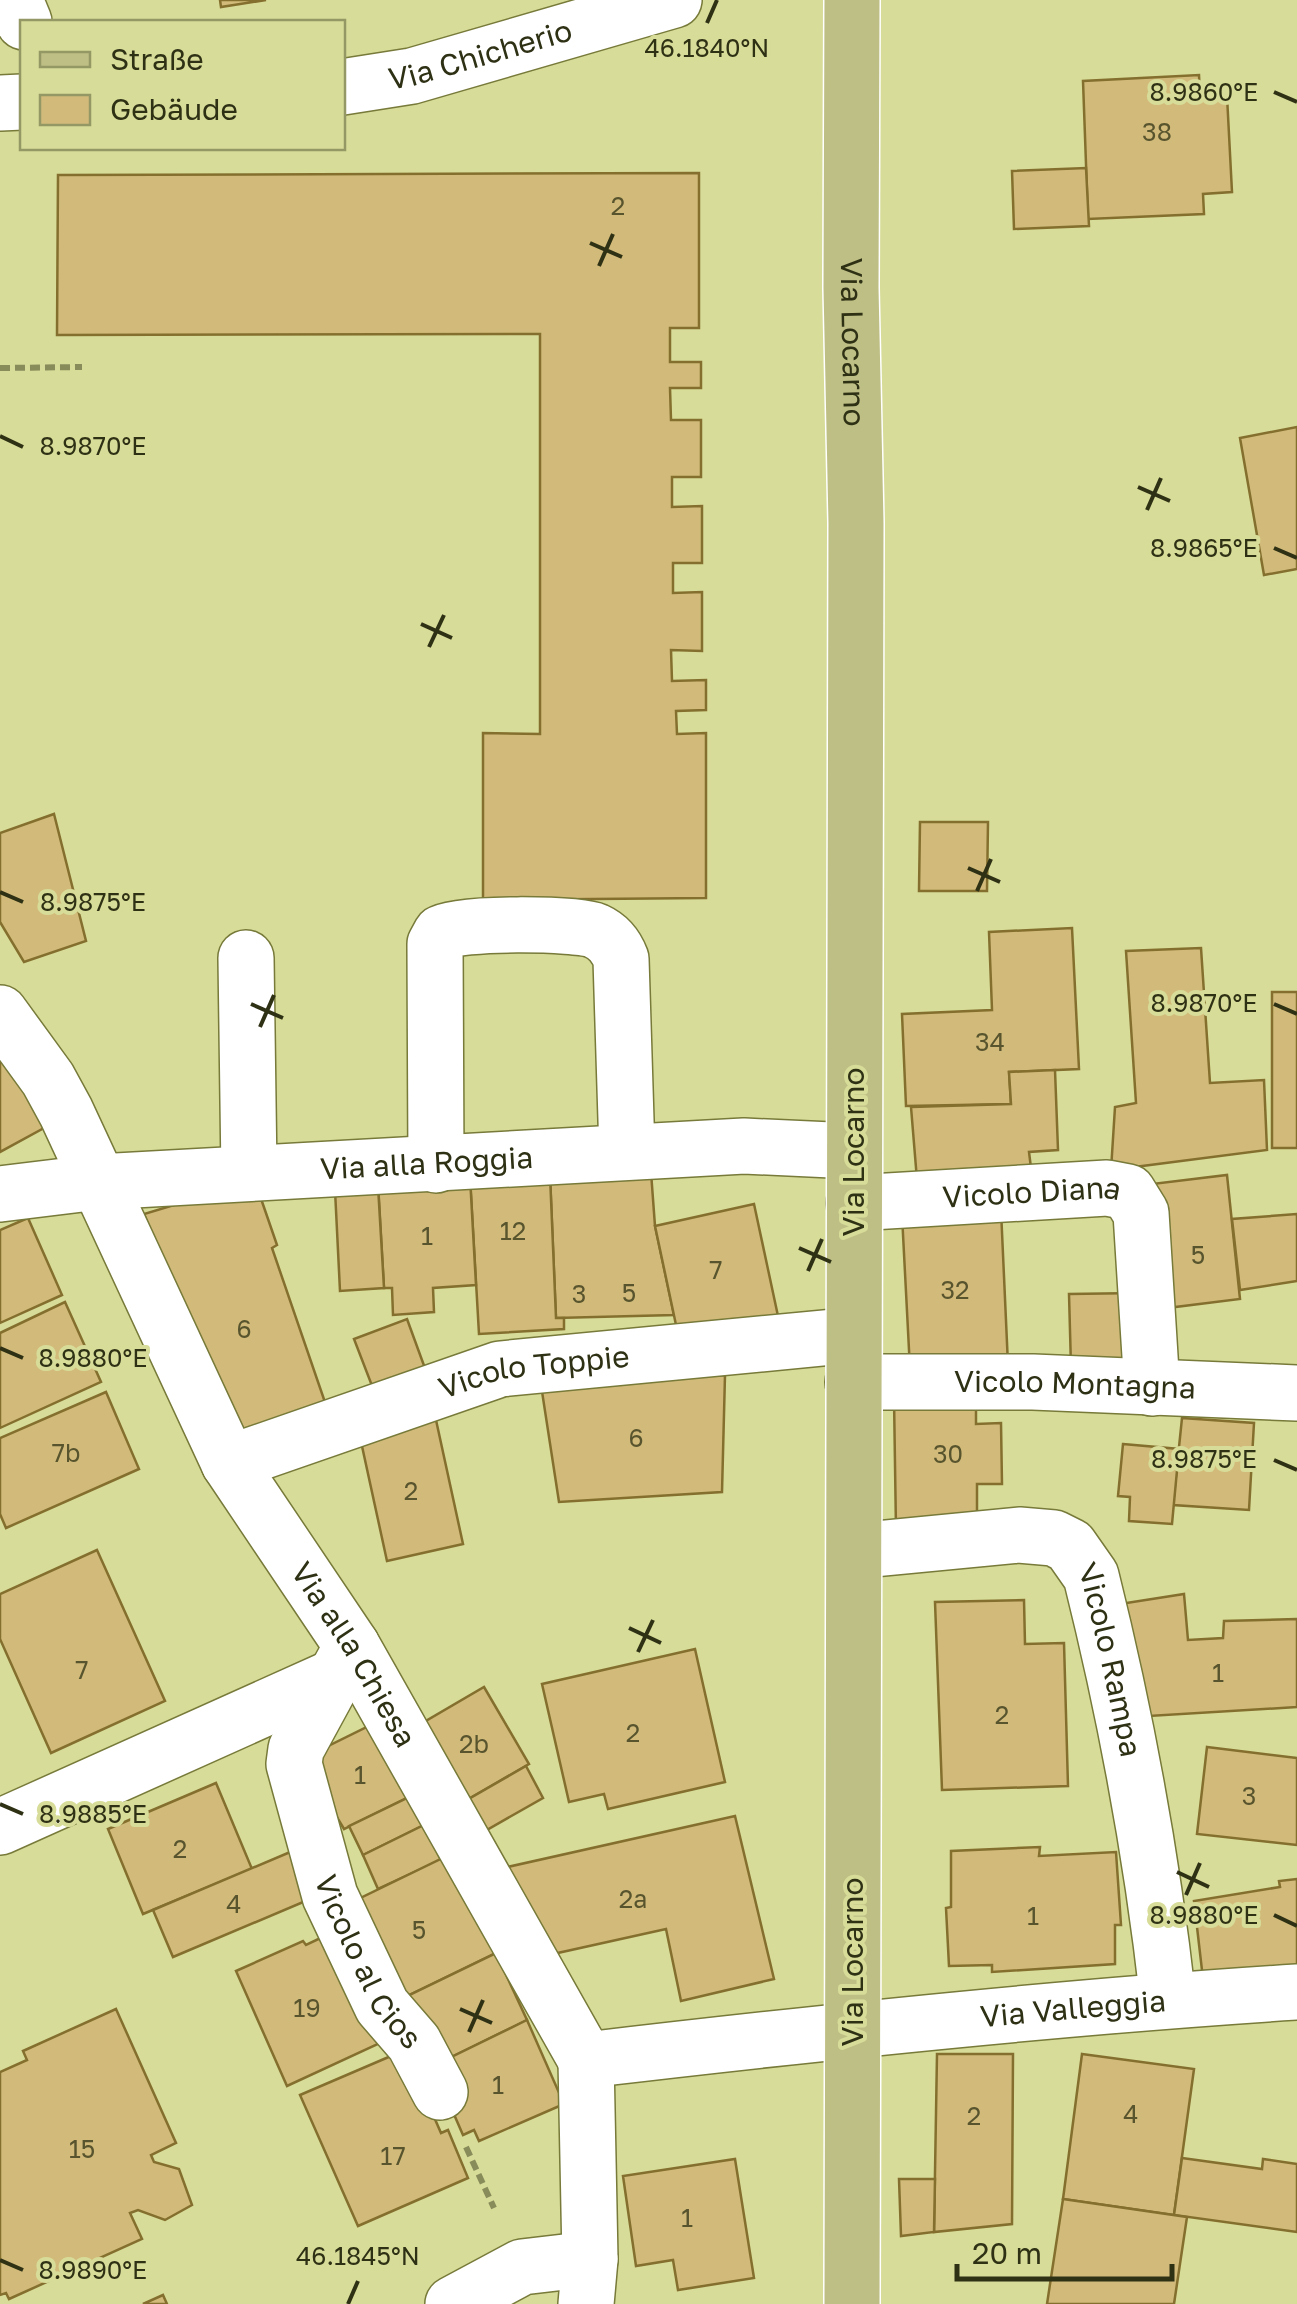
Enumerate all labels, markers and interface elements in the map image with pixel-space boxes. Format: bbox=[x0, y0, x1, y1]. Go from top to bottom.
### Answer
street label: Via Chicherio bbox=[386, 12, 576, 96]
legend bbox=[20, 20, 345, 150]
text: 46.1840°N bbox=[645, 32, 769, 63]
text: Straße bbox=[110, 41, 204, 77]
text: 8.9860°E bbox=[1150, 76, 1258, 107]
text: Gebäude bbox=[110, 91, 238, 127]
house number: 38 bbox=[1142, 116, 1172, 147]
house number: 2 bbox=[611, 190, 625, 221]
street label: Via Locarno bbox=[834, 257, 873, 427]
text: 8.9870°E bbox=[40, 430, 146, 461]
text: 8.9865°E bbox=[1150, 532, 1258, 563]
text: 8.9875°E bbox=[40, 886, 146, 917]
text: 8.9870°E bbox=[1151, 987, 1257, 1018]
house number: 34 bbox=[975, 1026, 1005, 1057]
street label: Via Locarno bbox=[835, 1068, 871, 1236]
street label: Via alla Roggia bbox=[319, 1139, 534, 1187]
street label: Vicolo Diana bbox=[941, 1169, 1124, 1215]
house number: 12 bbox=[500, 1215, 526, 1246]
house number: 1 bbox=[421, 1220, 433, 1251]
house number: 5 bbox=[1191, 1239, 1205, 1270]
house number: 7 bbox=[709, 1254, 723, 1285]
house number: 32 bbox=[940, 1274, 970, 1305]
house number: 5 bbox=[622, 1277, 636, 1308]
house number: 3 bbox=[572, 1278, 586, 1309]
house number: 6 bbox=[236, 1313, 252, 1344]
street label: Vicolo Toppie bbox=[434, 1338, 631, 1406]
text: 8.9880°E bbox=[39, 1342, 147, 1373]
street label: Vicolo Montagna bbox=[954, 1363, 1197, 1406]
house number: 6 bbox=[628, 1422, 644, 1453]
house number: 7b bbox=[52, 1437, 80, 1468]
house number: 30 bbox=[933, 1438, 963, 1469]
text: 8.9875°E bbox=[1151, 1443, 1257, 1474]
house number: 2 bbox=[404, 1475, 418, 1506]
street label: Via alla Chiesa bbox=[284, 1555, 424, 1753]
street label: Vicolo Rampa bbox=[1070, 1556, 1150, 1760]
house number: 7 bbox=[75, 1654, 89, 1685]
house number: 1 bbox=[1212, 1657, 1224, 1688]
house number: 2 bbox=[995, 1699, 1009, 1730]
house number: 2 bbox=[626, 1717, 640, 1748]
house number: 2b bbox=[459, 1728, 489, 1759]
house number: 1 bbox=[354, 1759, 366, 1790]
house number: 3 bbox=[1242, 1780, 1256, 1811]
text: 8.9885°E bbox=[39, 1798, 147, 1829]
house number: 2 bbox=[173, 1833, 187, 1864]
street label: Vicolo al Cios bbox=[308, 1871, 430, 2056]
street label: Via Locarno bbox=[834, 1878, 870, 2046]
house number: 2a bbox=[619, 1883, 647, 1914]
house number: 4 bbox=[226, 1888, 242, 1919]
text: 8.9880°E bbox=[1150, 1899, 1258, 1930]
house number: 1 bbox=[1027, 1900, 1039, 1931]
house number: 5 bbox=[412, 1914, 426, 1945]
street label: Via Valleggia bbox=[979, 1982, 1167, 2034]
house number: 19 bbox=[293, 1992, 321, 2023]
house number: 1 bbox=[492, 2069, 504, 2100]
house number: 4 bbox=[1123, 2098, 1139, 2129]
house number: 2 bbox=[967, 2100, 981, 2131]
house number: 15 bbox=[69, 2133, 95, 2164]
house number: 17 bbox=[380, 2140, 406, 2171]
house number: 1 bbox=[681, 2202, 693, 2233]
scale bar bbox=[957, 2219, 1172, 2281]
text: 20 m bbox=[972, 2235, 1042, 2271]
text: 46.1845°N bbox=[296, 2240, 420, 2271]
text: 8.9890°E bbox=[39, 2254, 147, 2285]

